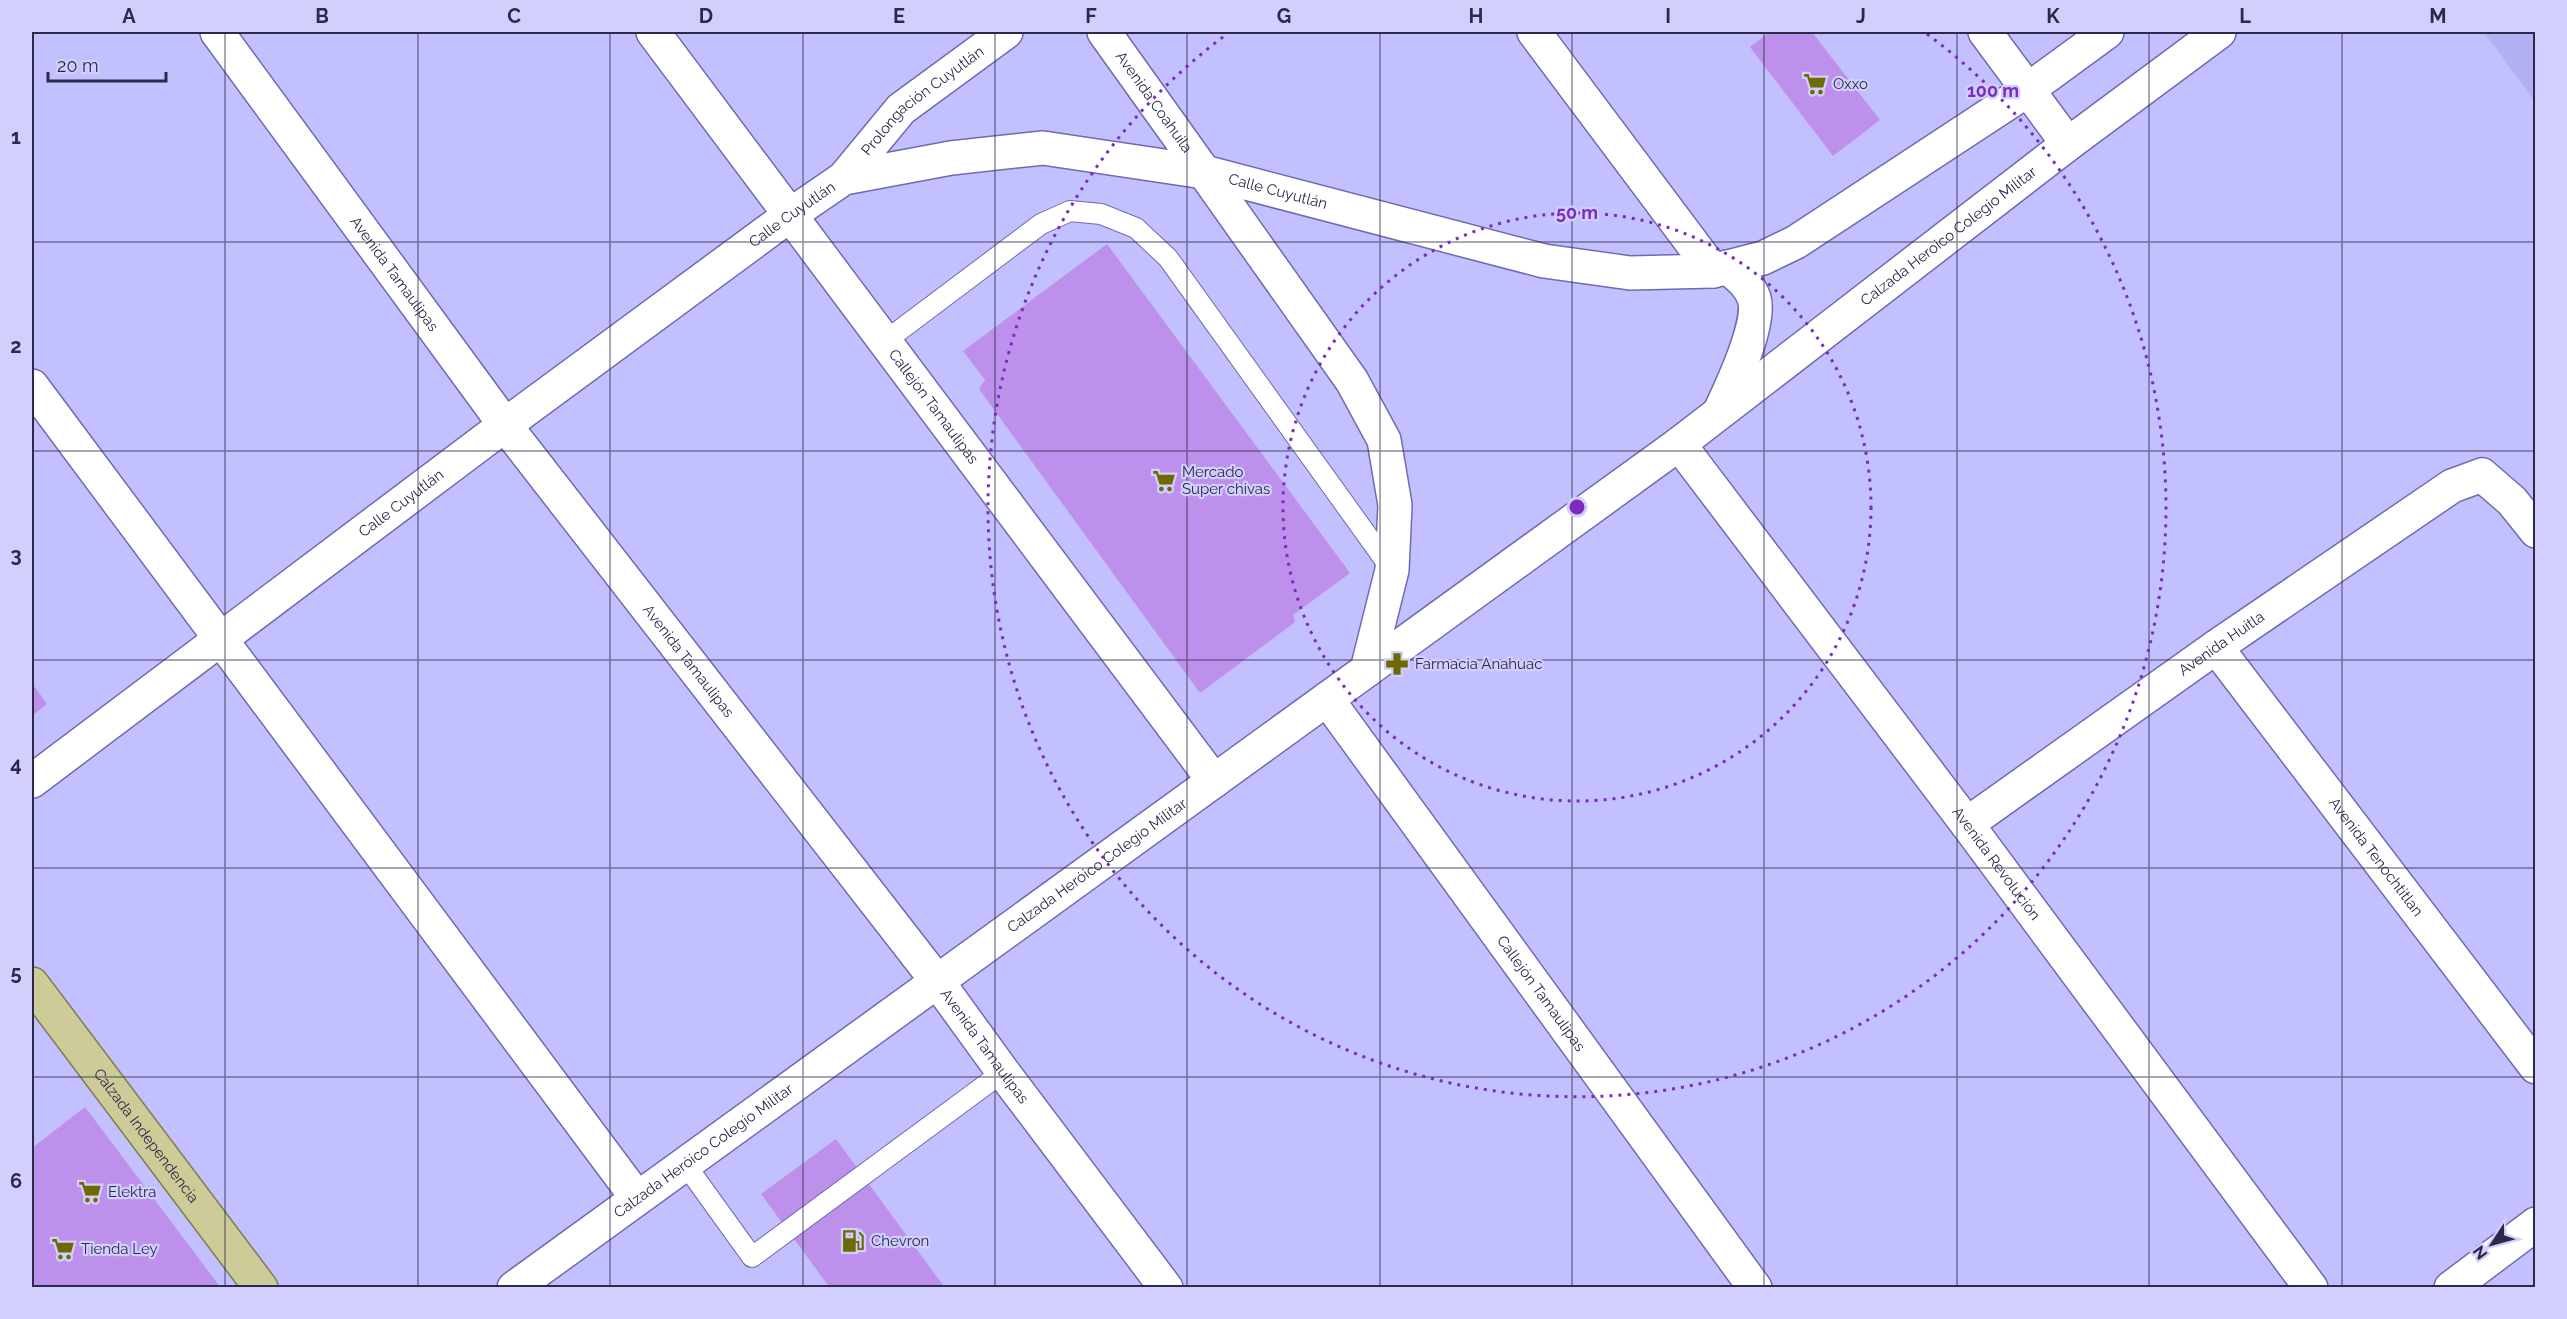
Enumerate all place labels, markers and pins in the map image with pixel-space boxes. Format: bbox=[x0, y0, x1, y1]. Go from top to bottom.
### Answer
supermarket icon: Oxxo bbox=[1802, 71, 1828, 97]
place label: Oxxo bbox=[1833, 75, 1868, 93]
place label: Mercado Super chivas bbox=[1182, 463, 1270, 498]
supermarket icon: Mercado Super chivas bbox=[1151, 468, 1177, 494]
centre of rings bbox=[1567, 497, 1587, 517]
pharmacy icon: Farmacia Anahuac bbox=[1384, 651, 1410, 677]
place label: Farmacia Anahuac bbox=[1415, 655, 1542, 673]
supermarket icon: Elektra bbox=[77, 1179, 103, 1205]
place label: Elektra bbox=[108, 1183, 156, 1201]
fuel station icon: Chevron bbox=[840, 1228, 866, 1254]
place label: Chevron bbox=[871, 1232, 929, 1250]
supermarket icon: Tienda Ley bbox=[50, 1236, 76, 1262]
place label: Tienda Ley bbox=[81, 1240, 158, 1258]

